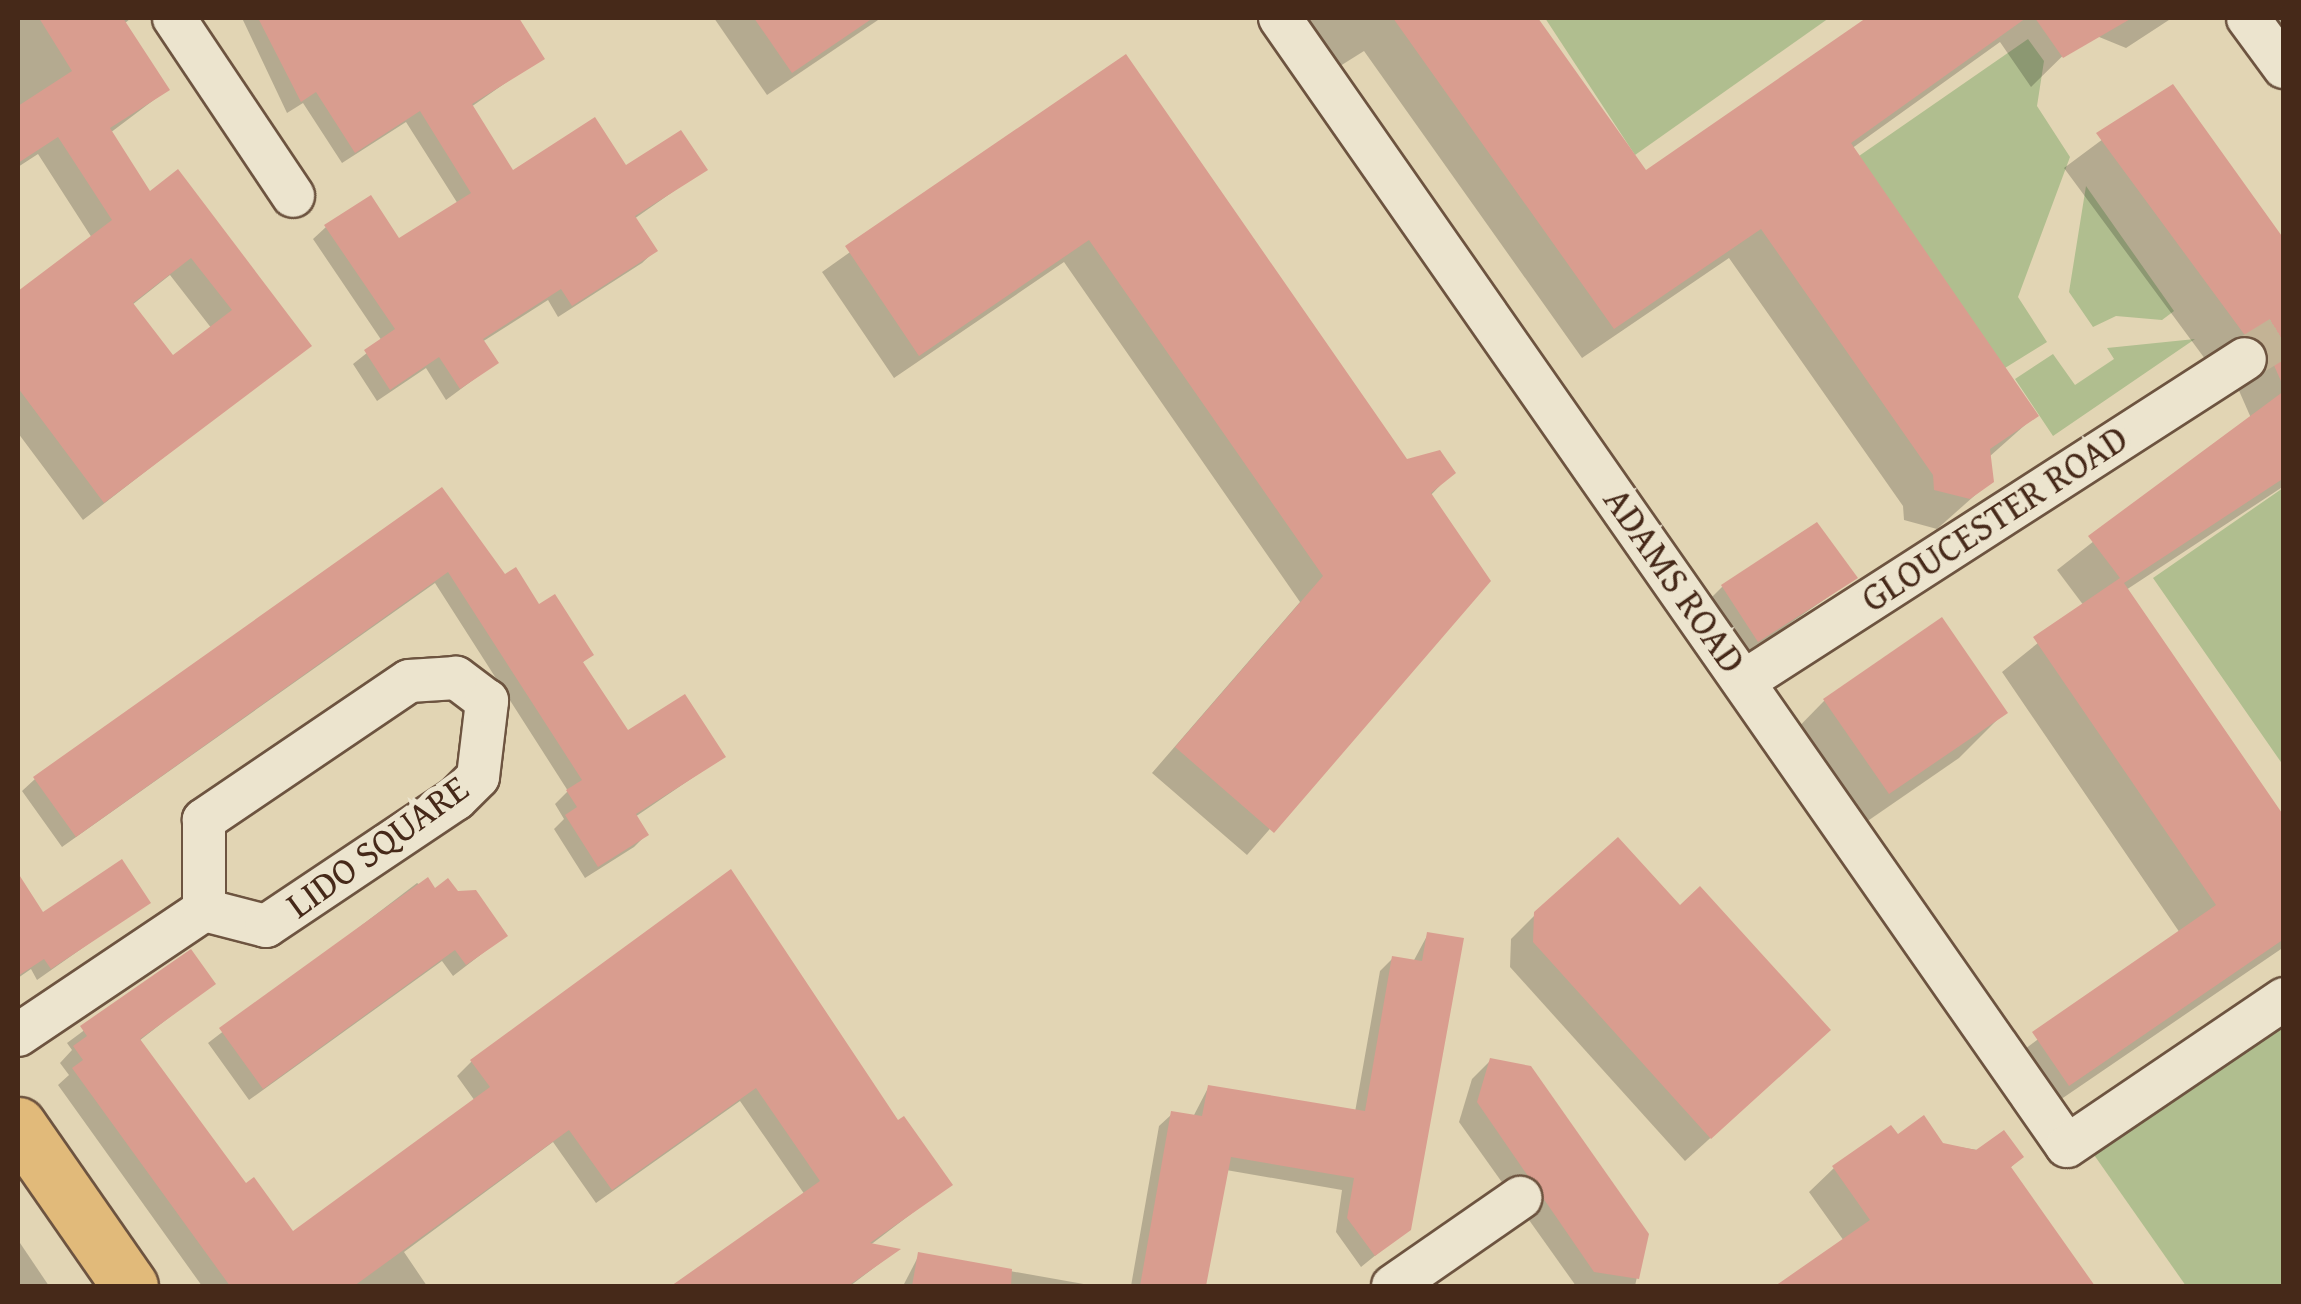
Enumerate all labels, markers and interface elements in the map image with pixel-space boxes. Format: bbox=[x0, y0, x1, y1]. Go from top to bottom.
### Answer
street label: GLOUCESTER ROAD bbox=[1852, 415, 2136, 621]
street label: ADAMS ROAD bbox=[1594, 478, 1756, 682]
street label: LIDO SQUARE bbox=[277, 765, 477, 927]

